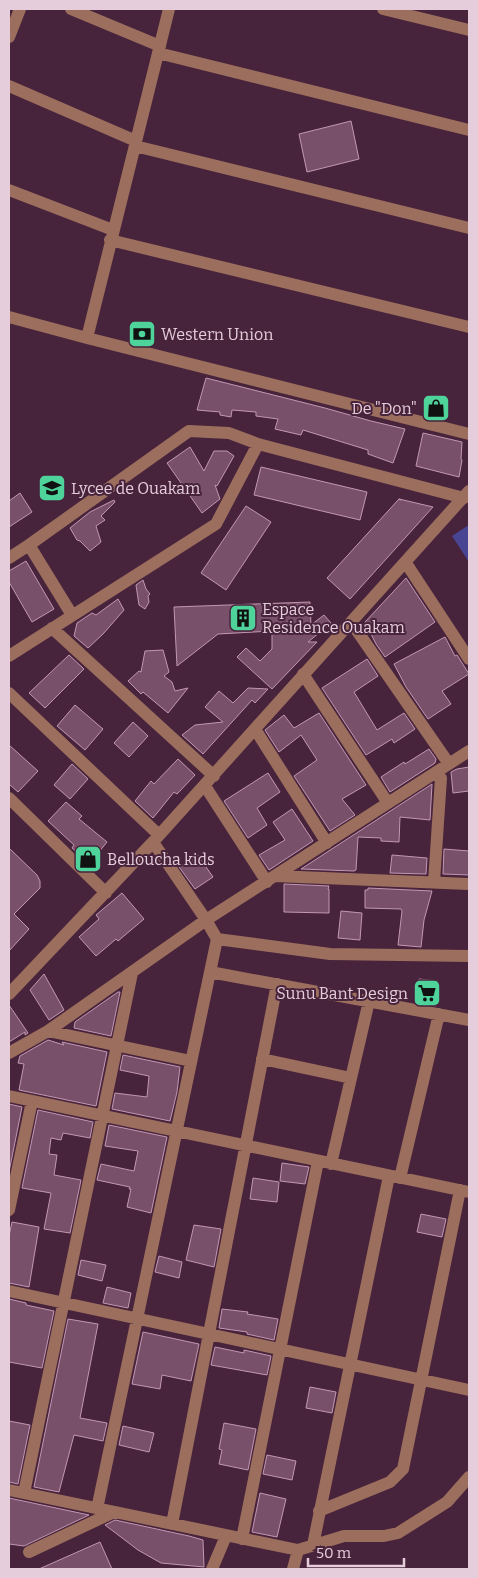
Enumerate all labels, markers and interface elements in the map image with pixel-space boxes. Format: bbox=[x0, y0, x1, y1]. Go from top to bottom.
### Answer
bank icon: Western Union bbox=[127, 319, 157, 349]
place label: Western Union bbox=[161, 325, 273, 344]
shop icon: De "Don" bbox=[421, 393, 451, 423]
place label: De "Don" bbox=[351, 399, 417, 418]
school or university icon: Lycee de Ouakam bbox=[37, 473, 67, 503]
place label: Lycee de Ouakam bbox=[71, 479, 200, 498]
place label: Espace Residence Ouakam bbox=[262, 600, 405, 637]
building icon: Espace Residence Ouakam bbox=[228, 603, 258, 633]
shop icon: Belloucha kids bbox=[73, 844, 103, 874]
place label: Belloucha kids bbox=[107, 850, 215, 869]
supermarket icon: Sunu Bant Design bbox=[412, 978, 442, 1008]
place label: Sunu Bant Design bbox=[276, 984, 408, 1003]
scale bar bbox=[308, 1536, 404, 1568]
text: 50 m bbox=[316, 1544, 352, 1562]

